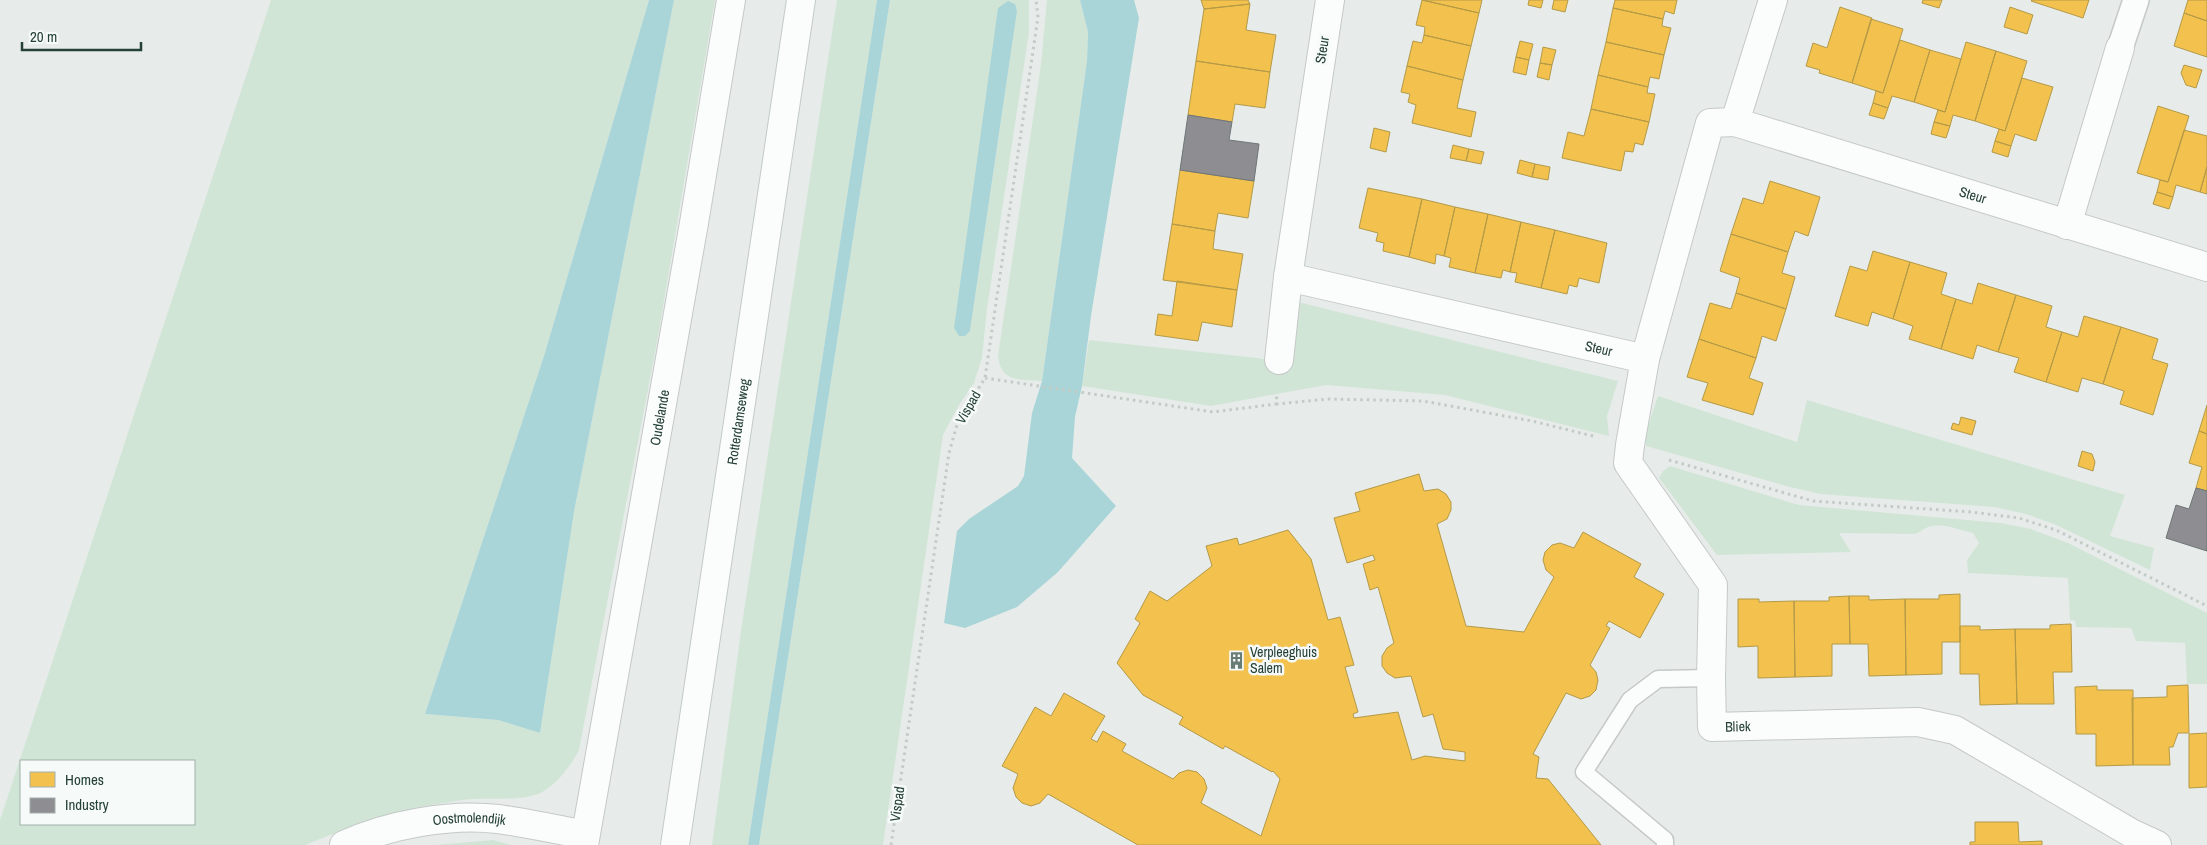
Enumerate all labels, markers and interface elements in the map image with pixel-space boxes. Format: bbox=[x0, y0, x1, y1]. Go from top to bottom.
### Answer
scale bar bbox=[22, 20, 141, 52]
text: 20 m bbox=[30, 26, 57, 47]
street label: Steur bbox=[1311, 35, 1333, 65]
street label: Steur bbox=[1957, 182, 1989, 208]
street label: Steur bbox=[1583, 337, 1614, 360]
street label: Rotterdamseweg bbox=[723, 377, 754, 466]
street label: Vispad bbox=[951, 387, 985, 427]
street label: Oudelande bbox=[646, 388, 673, 447]
place label: Verpleeghuis Salem bbox=[1250, 643, 1317, 677]
building icon: Verpleeghuis Salem bbox=[1226, 650, 1246, 670]
street label: Bliek bbox=[1725, 717, 1751, 736]
legend bbox=[20, 760, 195, 825]
text: Homes bbox=[65, 769, 104, 790]
street label: Vispad bbox=[886, 785, 908, 823]
text: Industry bbox=[65, 794, 110, 815]
street label: Oostmolendijk bbox=[431, 808, 507, 829]

